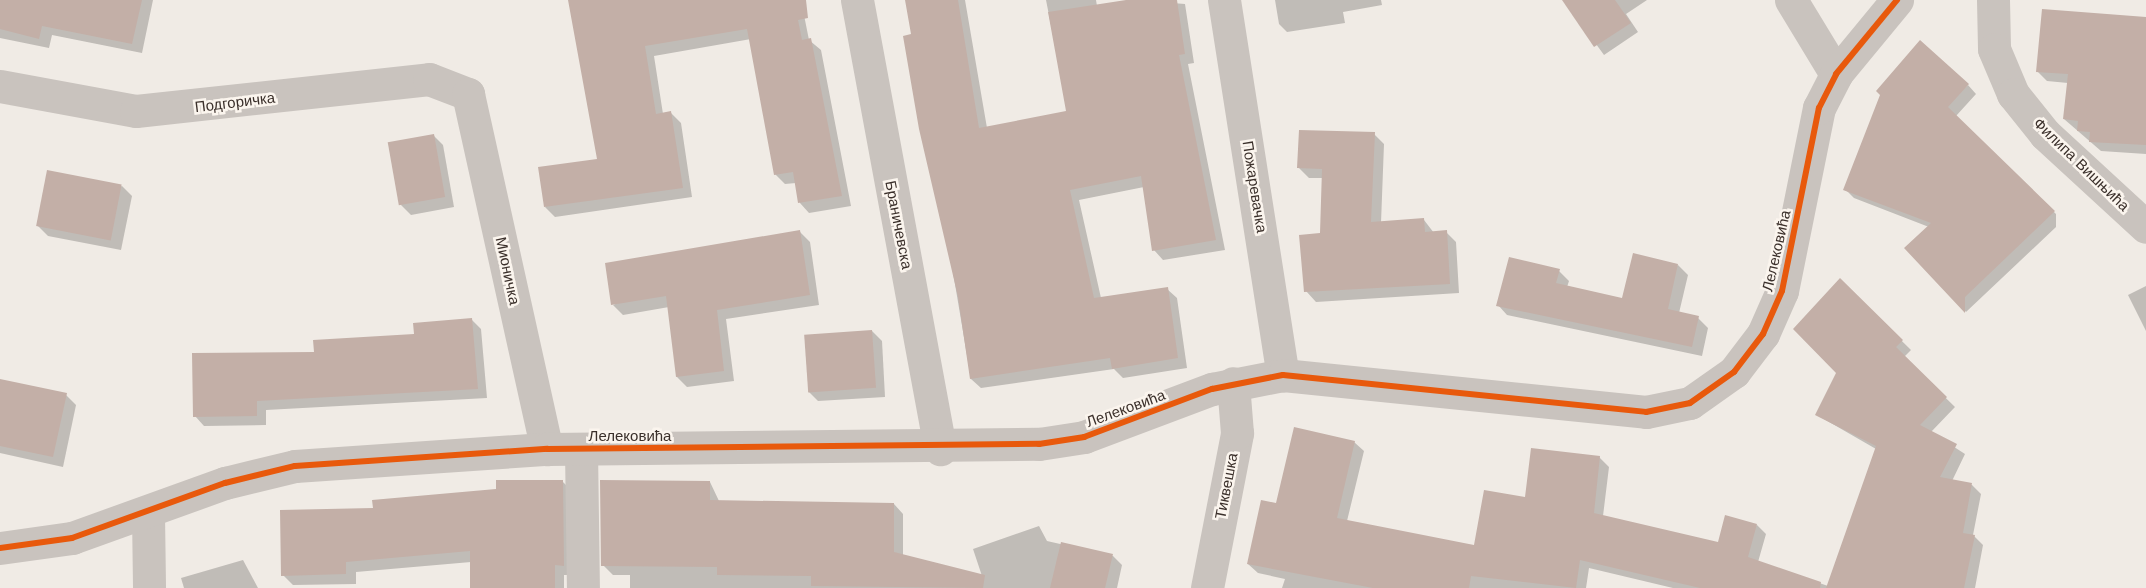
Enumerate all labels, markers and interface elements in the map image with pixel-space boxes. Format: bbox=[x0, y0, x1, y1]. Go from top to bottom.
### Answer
street label: Подгоричка bbox=[194, 89, 276, 117]
street label: Филипа Вишњића bbox=[2029, 115, 2133, 215]
street label: Пожаревачка bbox=[1238, 140, 1270, 234]
street label: Браничевска bbox=[881, 179, 915, 271]
street label: Лелековића bbox=[1759, 209, 1795, 293]
street label: Мионичка bbox=[491, 235, 523, 307]
street label: Лелековића bbox=[1084, 386, 1168, 432]
street label: Лелековића bbox=[589, 428, 671, 446]
street label: Тиквешка bbox=[1212, 451, 1242, 521]

